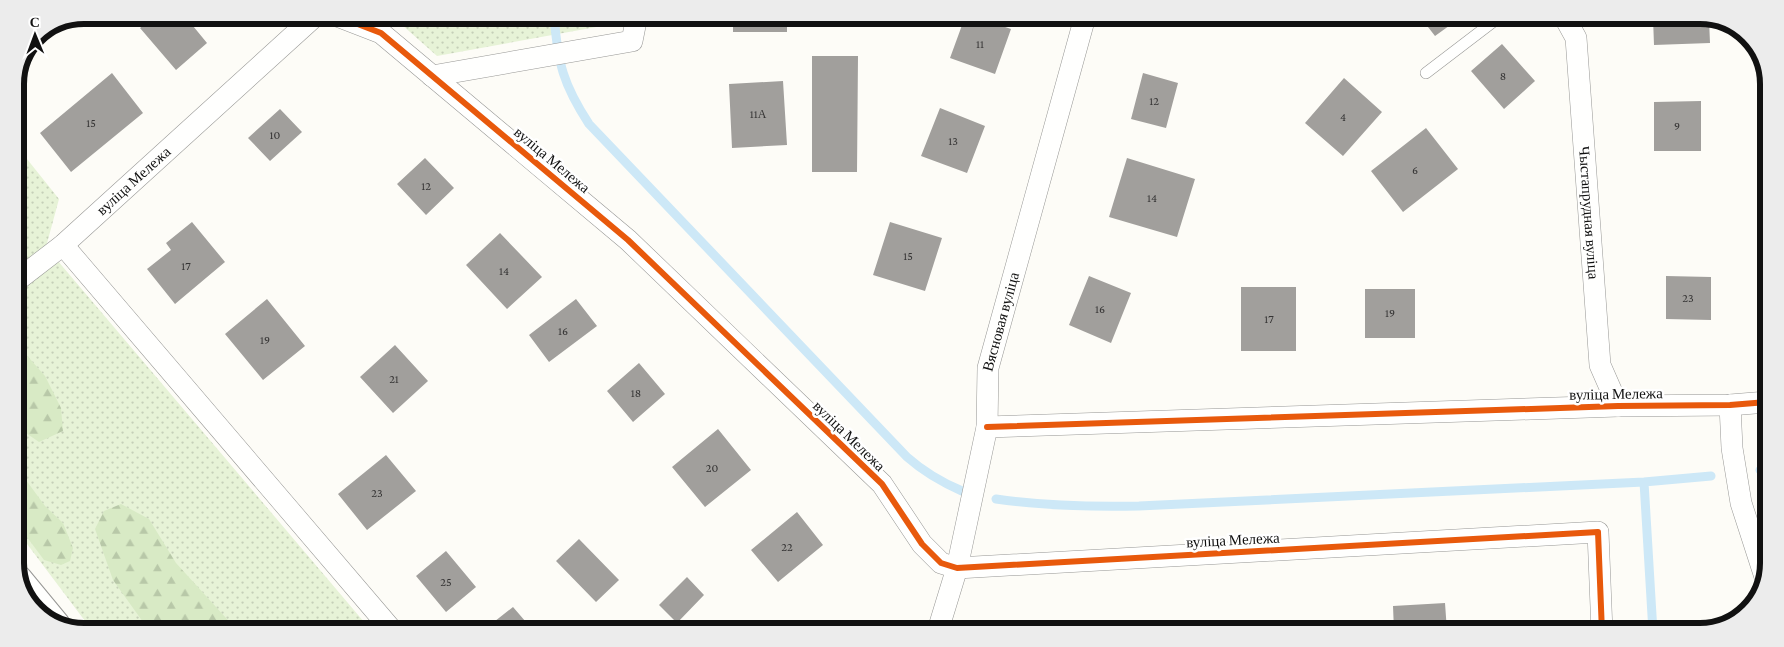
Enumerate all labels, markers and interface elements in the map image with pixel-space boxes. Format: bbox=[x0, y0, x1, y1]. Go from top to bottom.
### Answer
north arrow bbox=[10, 10, 60, 60]
text: С bbox=[30, 14, 40, 30]
house number: 11 bbox=[976, 37, 984, 51]
house number: 8 bbox=[1500, 69, 1506, 83]
house number: 12 bbox=[1149, 94, 1159, 108]
house number: 11А bbox=[750, 107, 767, 121]
house number: 4 bbox=[1340, 110, 1346, 124]
house number: 15 bbox=[86, 116, 96, 130]
house number: 9 bbox=[1674, 119, 1680, 133]
street label: вуліца Мележа bbox=[511, 124, 593, 196]
house number: 10 bbox=[270, 128, 281, 142]
house number: 13 bbox=[948, 134, 958, 148]
street label: вуліца Мележа bbox=[94, 143, 174, 218]
street label: Чыстапрудная вуліца bbox=[1576, 146, 1602, 280]
house number: 6 bbox=[1412, 163, 1418, 177]
house number: 12 bbox=[421, 179, 431, 193]
house number: 14 bbox=[1147, 191, 1157, 205]
house number: 15 bbox=[903, 249, 913, 263]
house number: 17 bbox=[181, 259, 191, 273]
house number: 14 bbox=[499, 264, 509, 278]
street label: Вясновая вуліца bbox=[979, 270, 1022, 373]
house number: 23 bbox=[1682, 291, 1694, 305]
house number: 16 bbox=[1095, 302, 1105, 316]
house number: 19 bbox=[1385, 306, 1395, 320]
house number: 17 bbox=[1264, 312, 1274, 326]
house number: 16 bbox=[558, 324, 568, 338]
house number: 19 bbox=[260, 333, 270, 347]
house number: 21 bbox=[389, 372, 399, 386]
street label: вуліца Мележа bbox=[1569, 385, 1663, 403]
house number: 18 bbox=[631, 386, 641, 400]
street label: вуліца Мележа bbox=[810, 398, 888, 474]
house number: 20 bbox=[706, 461, 718, 475]
house number: 23 bbox=[371, 486, 383, 500]
street label: вуліца Мележа bbox=[1186, 530, 1280, 550]
house number: 22 bbox=[781, 540, 793, 554]
house number: 25 bbox=[440, 575, 452, 589]

